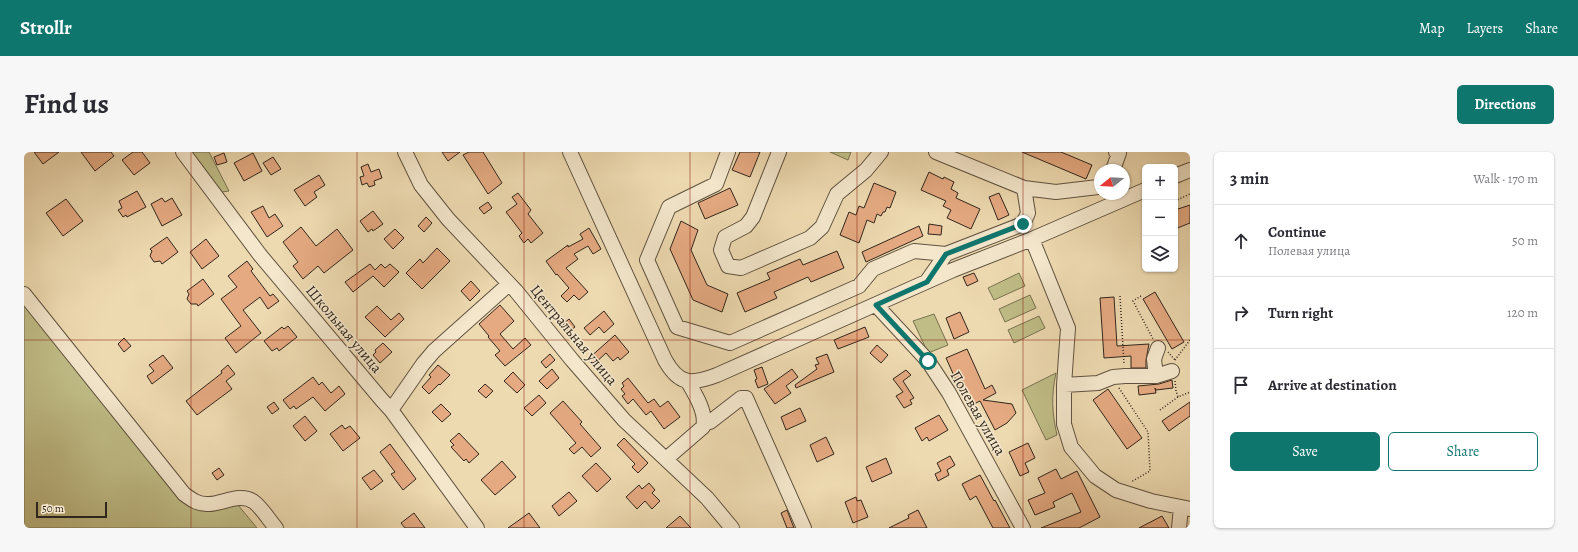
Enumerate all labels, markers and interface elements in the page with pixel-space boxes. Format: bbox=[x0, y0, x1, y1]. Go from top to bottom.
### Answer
text: Strollr bbox=[20, 15, 72, 41]
text: Map bbox=[1419, 19, 1445, 38]
text: Layers bbox=[1467, 19, 1503, 38]
text: Share bbox=[1525, 19, 1558, 38]
text: Find us bbox=[24, 85, 109, 123]
button: Directions bbox=[1457, 85, 1554, 124]
north arrow bbox=[1094, 164, 1130, 200]
map controls bbox=[1142, 164, 1178, 272]
button: + bbox=[1142, 164, 1178, 200]
text: 3 min bbox=[1230, 167, 1269, 190]
text: Walk · 170 m bbox=[1473, 170, 1538, 187]
button: − bbox=[1142, 200, 1178, 236]
route end bbox=[1014, 215, 1032, 233]
text: Continue bbox=[1268, 222, 1326, 242]
icon: ahead bbox=[1230, 230, 1252, 252]
text: 50 m bbox=[1512, 232, 1538, 249]
button: layers bbox=[1142, 236, 1178, 272]
text: Полевая улица bbox=[1268, 242, 1350, 259]
street label: Центральная улица bbox=[526, 280, 622, 390]
street label: Школьная улица bbox=[301, 281, 387, 377]
icon: right bbox=[1230, 302, 1252, 324]
text: Turn right bbox=[1268, 303, 1333, 323]
text: 120 m bbox=[1507, 304, 1538, 321]
route start bbox=[919, 352, 937, 370]
street label: Полевая улица bbox=[946, 367, 1010, 459]
icon: arrive bbox=[1230, 374, 1252, 396]
text: Arrive at destination bbox=[1268, 375, 1397, 395]
button: Save bbox=[1230, 432, 1380, 471]
button: Share bbox=[1388, 432, 1538, 471]
scale bar bbox=[36, 500, 107, 519]
text: 50 m bbox=[42, 501, 64, 516]

